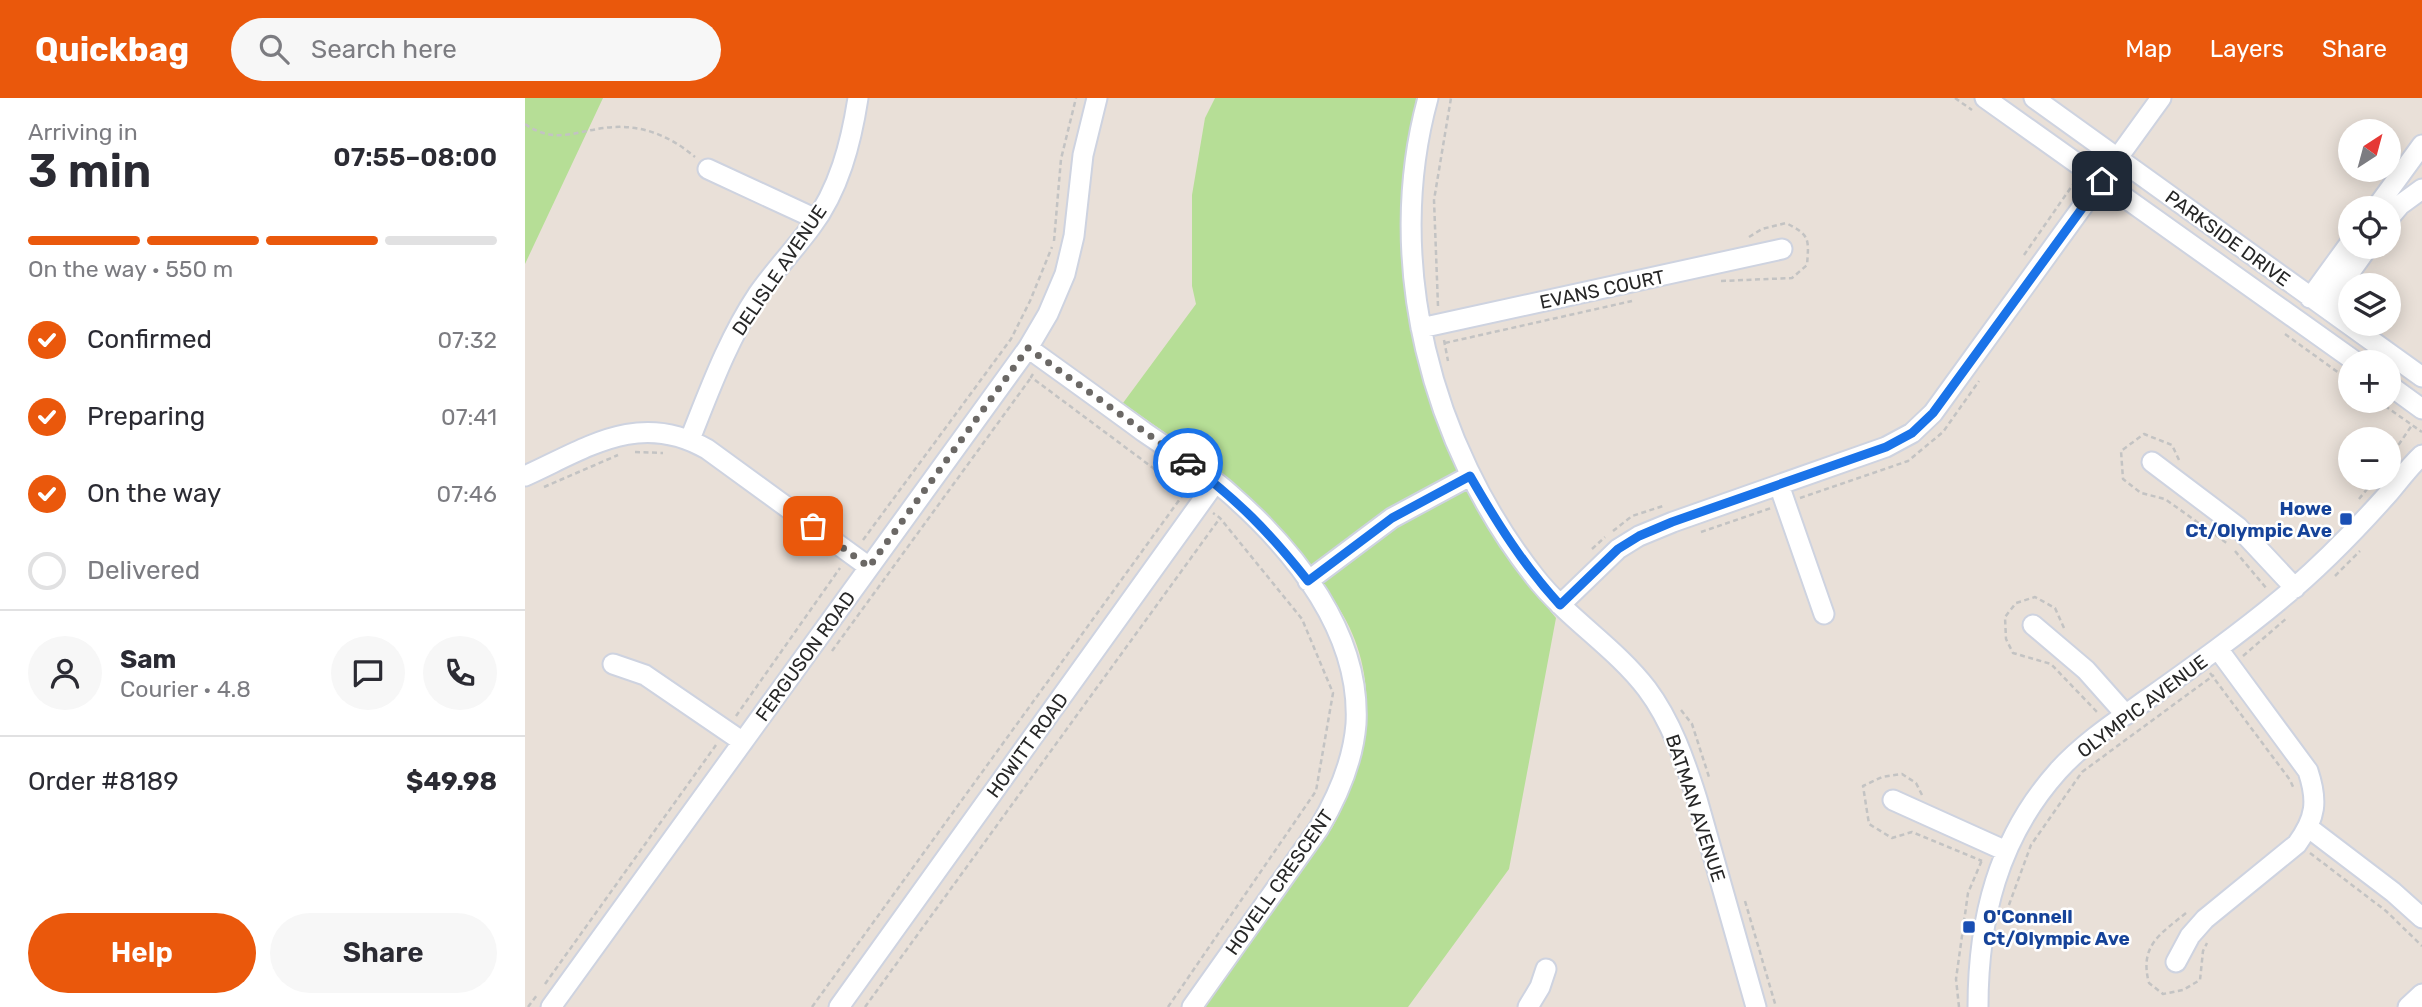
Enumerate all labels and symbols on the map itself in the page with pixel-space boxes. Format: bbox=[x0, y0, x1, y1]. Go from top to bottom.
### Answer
north arrow bbox=[2338, 119, 2401, 182]
pin bbox=[2072, 151, 2132, 211]
street label: PARKSIDE DRIVE bbox=[2161, 185, 2295, 291]
street label: DELISLE AVENUE bbox=[727, 201, 832, 340]
street label: EVANS COURT bbox=[1537, 265, 1667, 314]
courier bbox=[1153, 428, 1223, 498]
pin bbox=[783, 496, 843, 556]
place label: Howe Ct/Olympic Ave bbox=[2185, 497, 2332, 542]
marker: Howe Ct/Olympic Ave bbox=[2338, 511, 2354, 527]
street label: FERGUSON ROAD bbox=[751, 587, 860, 726]
street label: OLYMPIC AVENUE bbox=[2073, 650, 2212, 763]
street label: HOWITT ROAD bbox=[982, 688, 1073, 802]
street label: BATMAN AVENUE bbox=[1661, 731, 1730, 885]
street label: HOVELL CRESCENT bbox=[1221, 805, 1338, 959]
place label: O'Connell Ct/Olympic Ave bbox=[1983, 905, 2130, 950]
marker: O'Connell Ct/Olympic Ave bbox=[1961, 919, 1977, 935]

